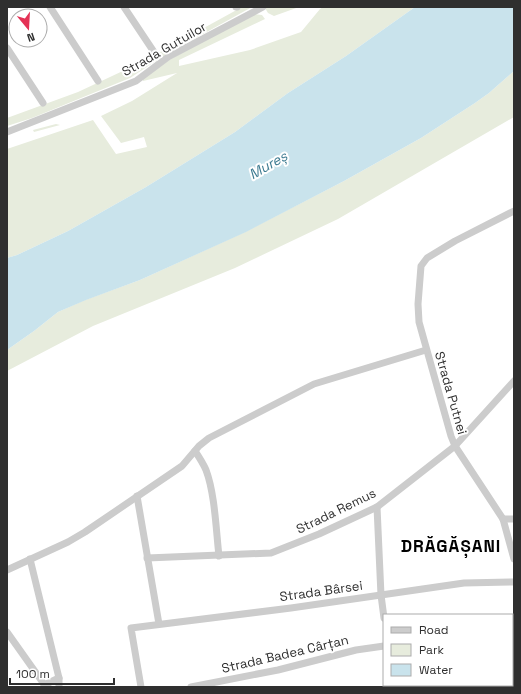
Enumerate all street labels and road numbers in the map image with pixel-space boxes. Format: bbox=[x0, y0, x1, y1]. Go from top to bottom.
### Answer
street label: Strada Gutuilor bbox=[119, 18, 209, 80]
street label: Strada Putnei bbox=[431, 349, 471, 437]
street label: Strada Remus bbox=[293, 484, 379, 538]
street label: Strada Bârsei bbox=[278, 577, 364, 605]
street label: Strada Badea Cârțan bbox=[220, 631, 350, 677]

